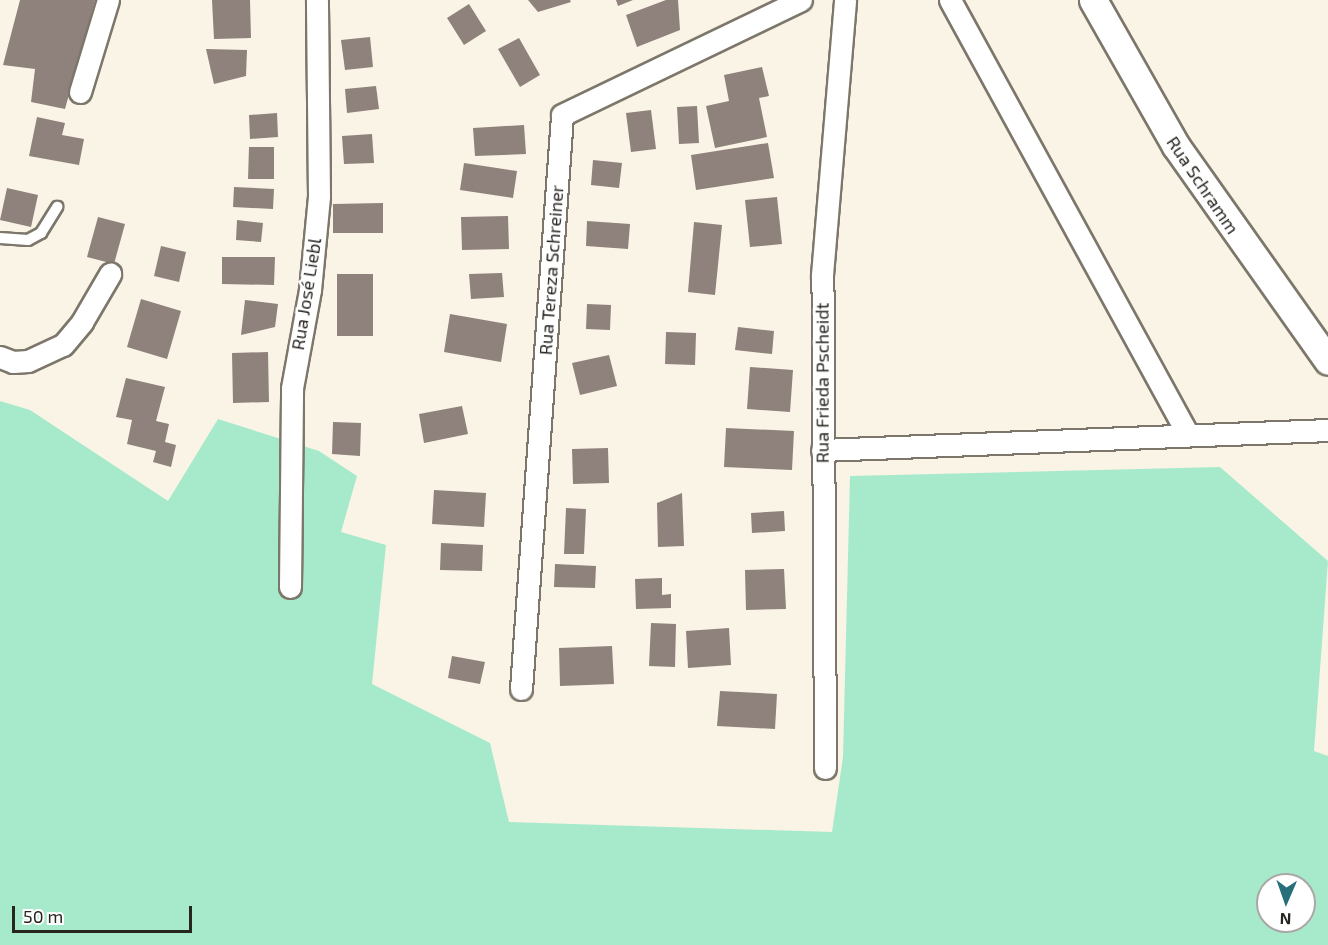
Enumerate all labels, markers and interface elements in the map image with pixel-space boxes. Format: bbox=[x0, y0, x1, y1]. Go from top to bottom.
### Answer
street label: Rua Schramm bbox=[1162, 132, 1244, 238]
street label: Rua Tereza Schreiner bbox=[534, 184, 568, 356]
street label: Rua José Liebl bbox=[286, 236, 326, 352]
street label: Rua Frieda Pscheidt bbox=[811, 303, 833, 463]
north arrow bbox=[1256, 873, 1316, 933]
scale bar bbox=[15, 894, 195, 932]
text: 50 m bbox=[23, 905, 63, 927]
text: N bbox=[1279, 910, 1292, 929]

